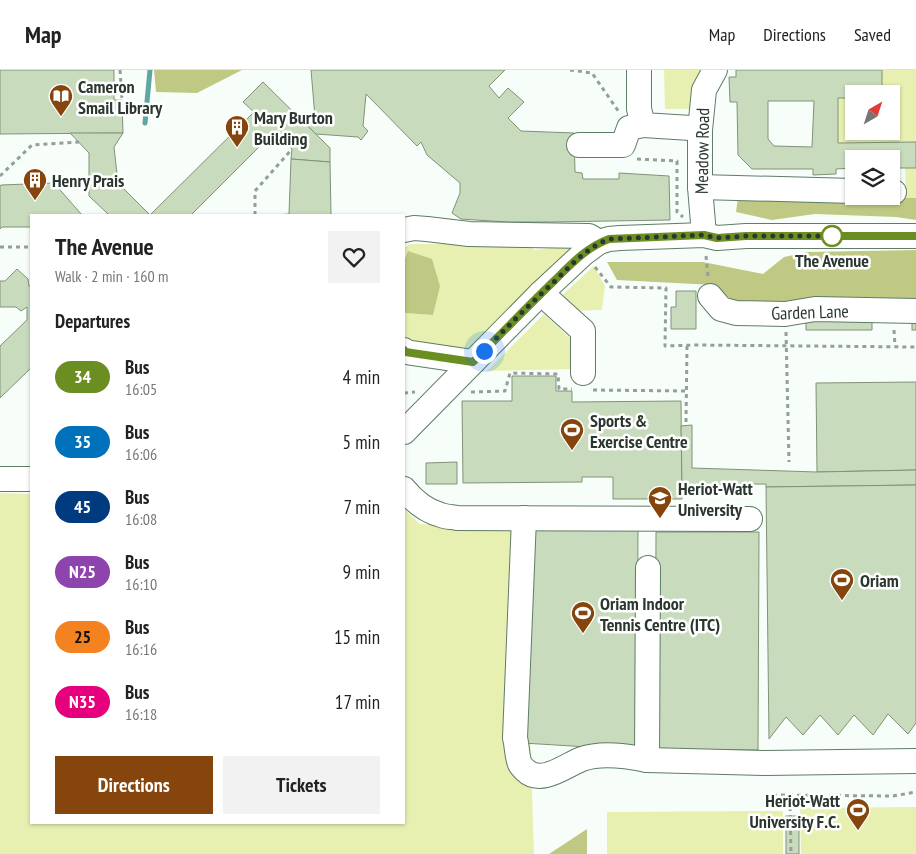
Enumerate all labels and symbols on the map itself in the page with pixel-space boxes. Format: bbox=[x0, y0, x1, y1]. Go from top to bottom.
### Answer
place label: Cameron Smail Library bbox=[78, 75, 163, 119]
library icon: Cameron Smail Library bbox=[48, 83, 74, 117]
north arrow bbox=[845, 85, 900, 140]
place label: Mary Burton Building bbox=[254, 106, 333, 150]
street label: Meadow Road bbox=[690, 108, 714, 194]
building icon: Mary Burton Building bbox=[224, 114, 250, 148]
building icon: Henry Prais bbox=[22, 167, 48, 201]
place label: Henry Prais bbox=[52, 169, 124, 192]
marker: The Avenue bbox=[821, 225, 843, 247]
place label: The Avenue bbox=[795, 249, 869, 272]
street label: Garden Lane bbox=[771, 299, 849, 325]
your location bbox=[472, 339, 497, 364]
place label: Sports & Exercise Centre bbox=[590, 409, 688, 453]
sports icon: Sports & Exercise Centre bbox=[559, 417, 585, 451]
place label: Heriot-Watt University bbox=[678, 477, 753, 521]
school or university icon: Heriot-Watt University bbox=[647, 485, 673, 519]
sports icon: Oriam bbox=[829, 567, 855, 601]
place label: Oriam bbox=[860, 569, 899, 592]
place label: Oriam Indoor Tennis Centre (ITC) bbox=[600, 592, 720, 636]
sports icon: Oriam Indoor Tennis Centre (ITC) bbox=[570, 600, 596, 634]
place label: Heriot-Watt University F.C. bbox=[750, 789, 841, 833]
sports icon: Heriot-Watt University F.C. bbox=[845, 797, 871, 831]

